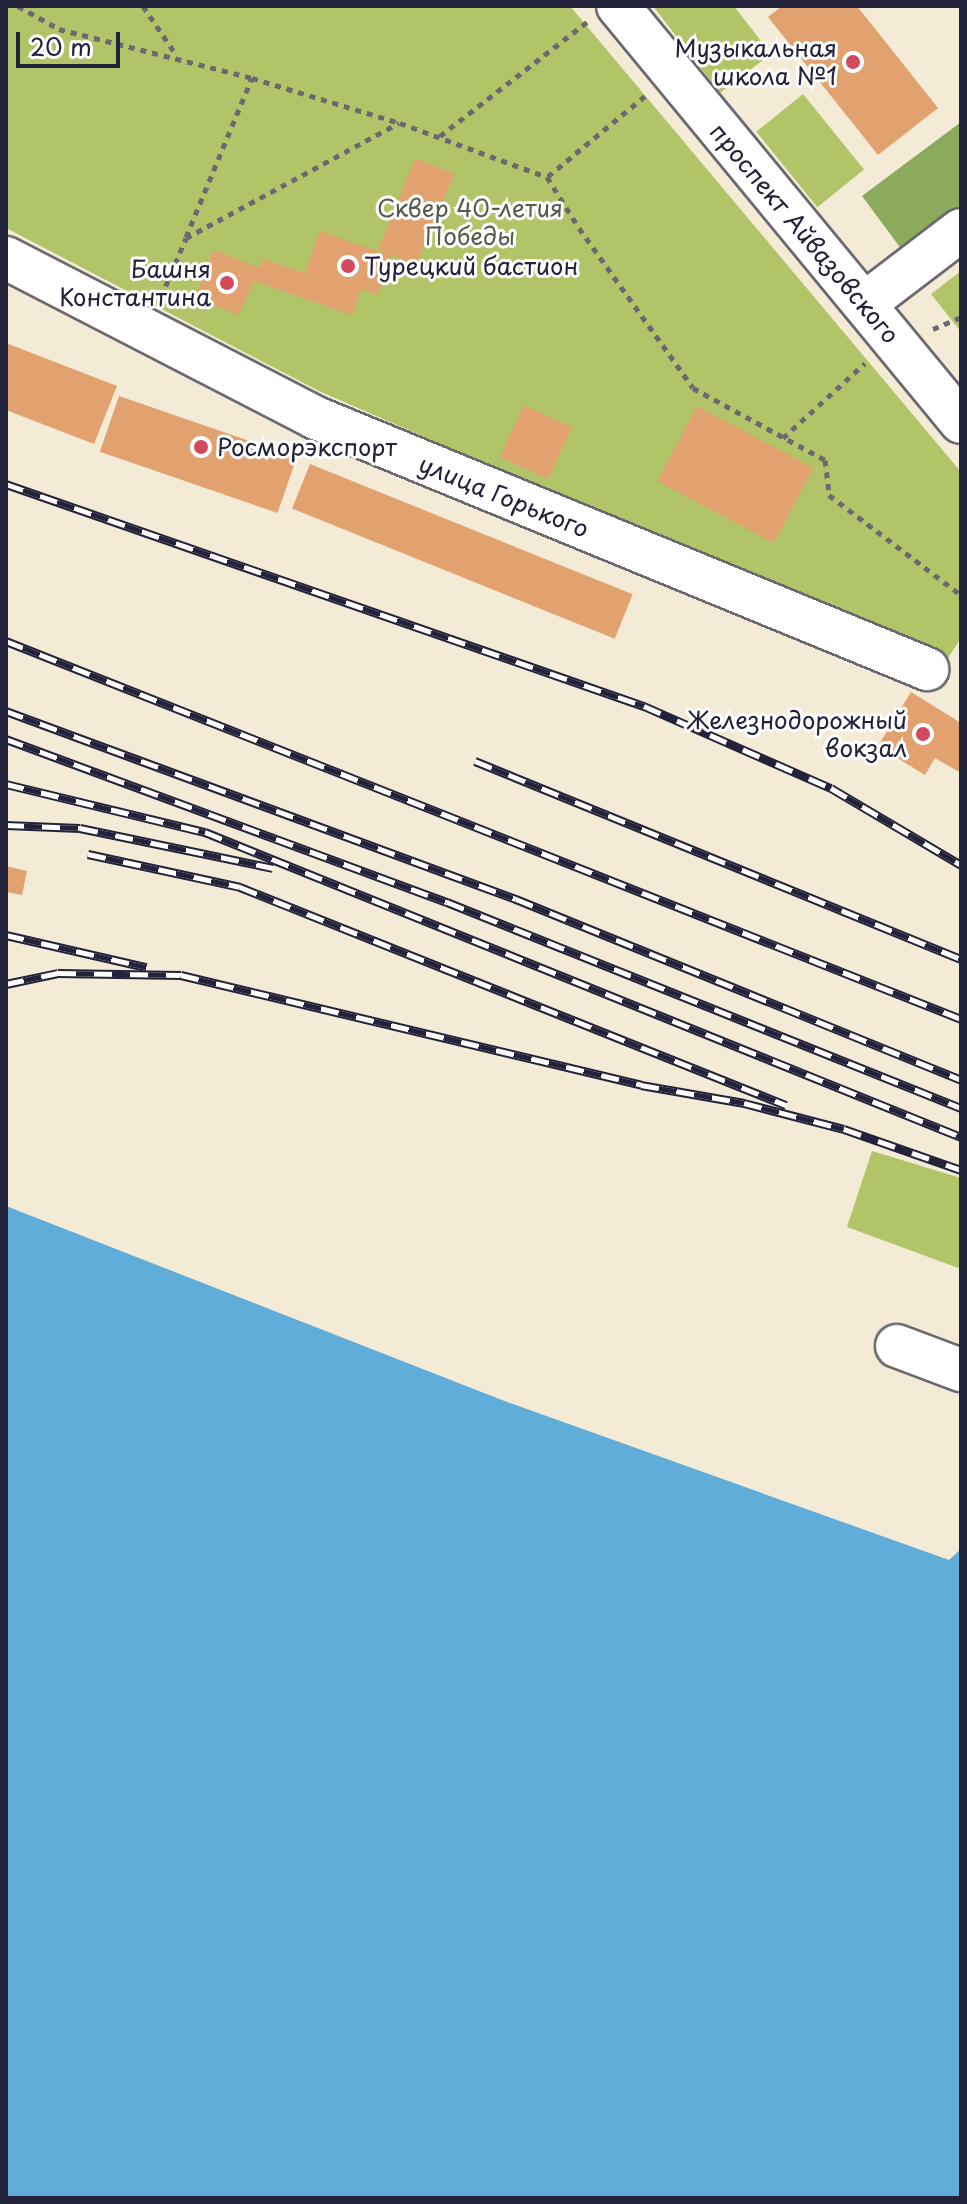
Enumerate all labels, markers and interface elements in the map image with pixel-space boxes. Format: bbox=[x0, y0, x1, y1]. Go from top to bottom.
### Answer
scale bar bbox=[20, 16, 124, 66]
text: 20 m bbox=[30, 28, 92, 64]
place label: Музыкальная школа №1 bbox=[675, 34, 837, 90]
marker: Музыкальная школа №1 bbox=[844, 53, 862, 71]
street label: проспект Айвазовского bbox=[704, 117, 906, 349]
park label: Сквер 40-летия Победы bbox=[377, 194, 563, 250]
place label: Турецкий бастион bbox=[364, 252, 580, 280]
place label: Башня Константина bbox=[59, 255, 211, 311]
marker: Турецкий бастион bbox=[339, 257, 357, 275]
marker: Башня Константина bbox=[218, 274, 236, 292]
place label: Росморэкспорт bbox=[217, 433, 397, 461]
marker: Росморэкспорт bbox=[192, 438, 210, 456]
street label: улица Горького bbox=[414, 449, 594, 543]
place label: Железнодорожный вокзал bbox=[686, 706, 907, 762]
marker: Железнодорожный вокзал bbox=[914, 725, 932, 743]

